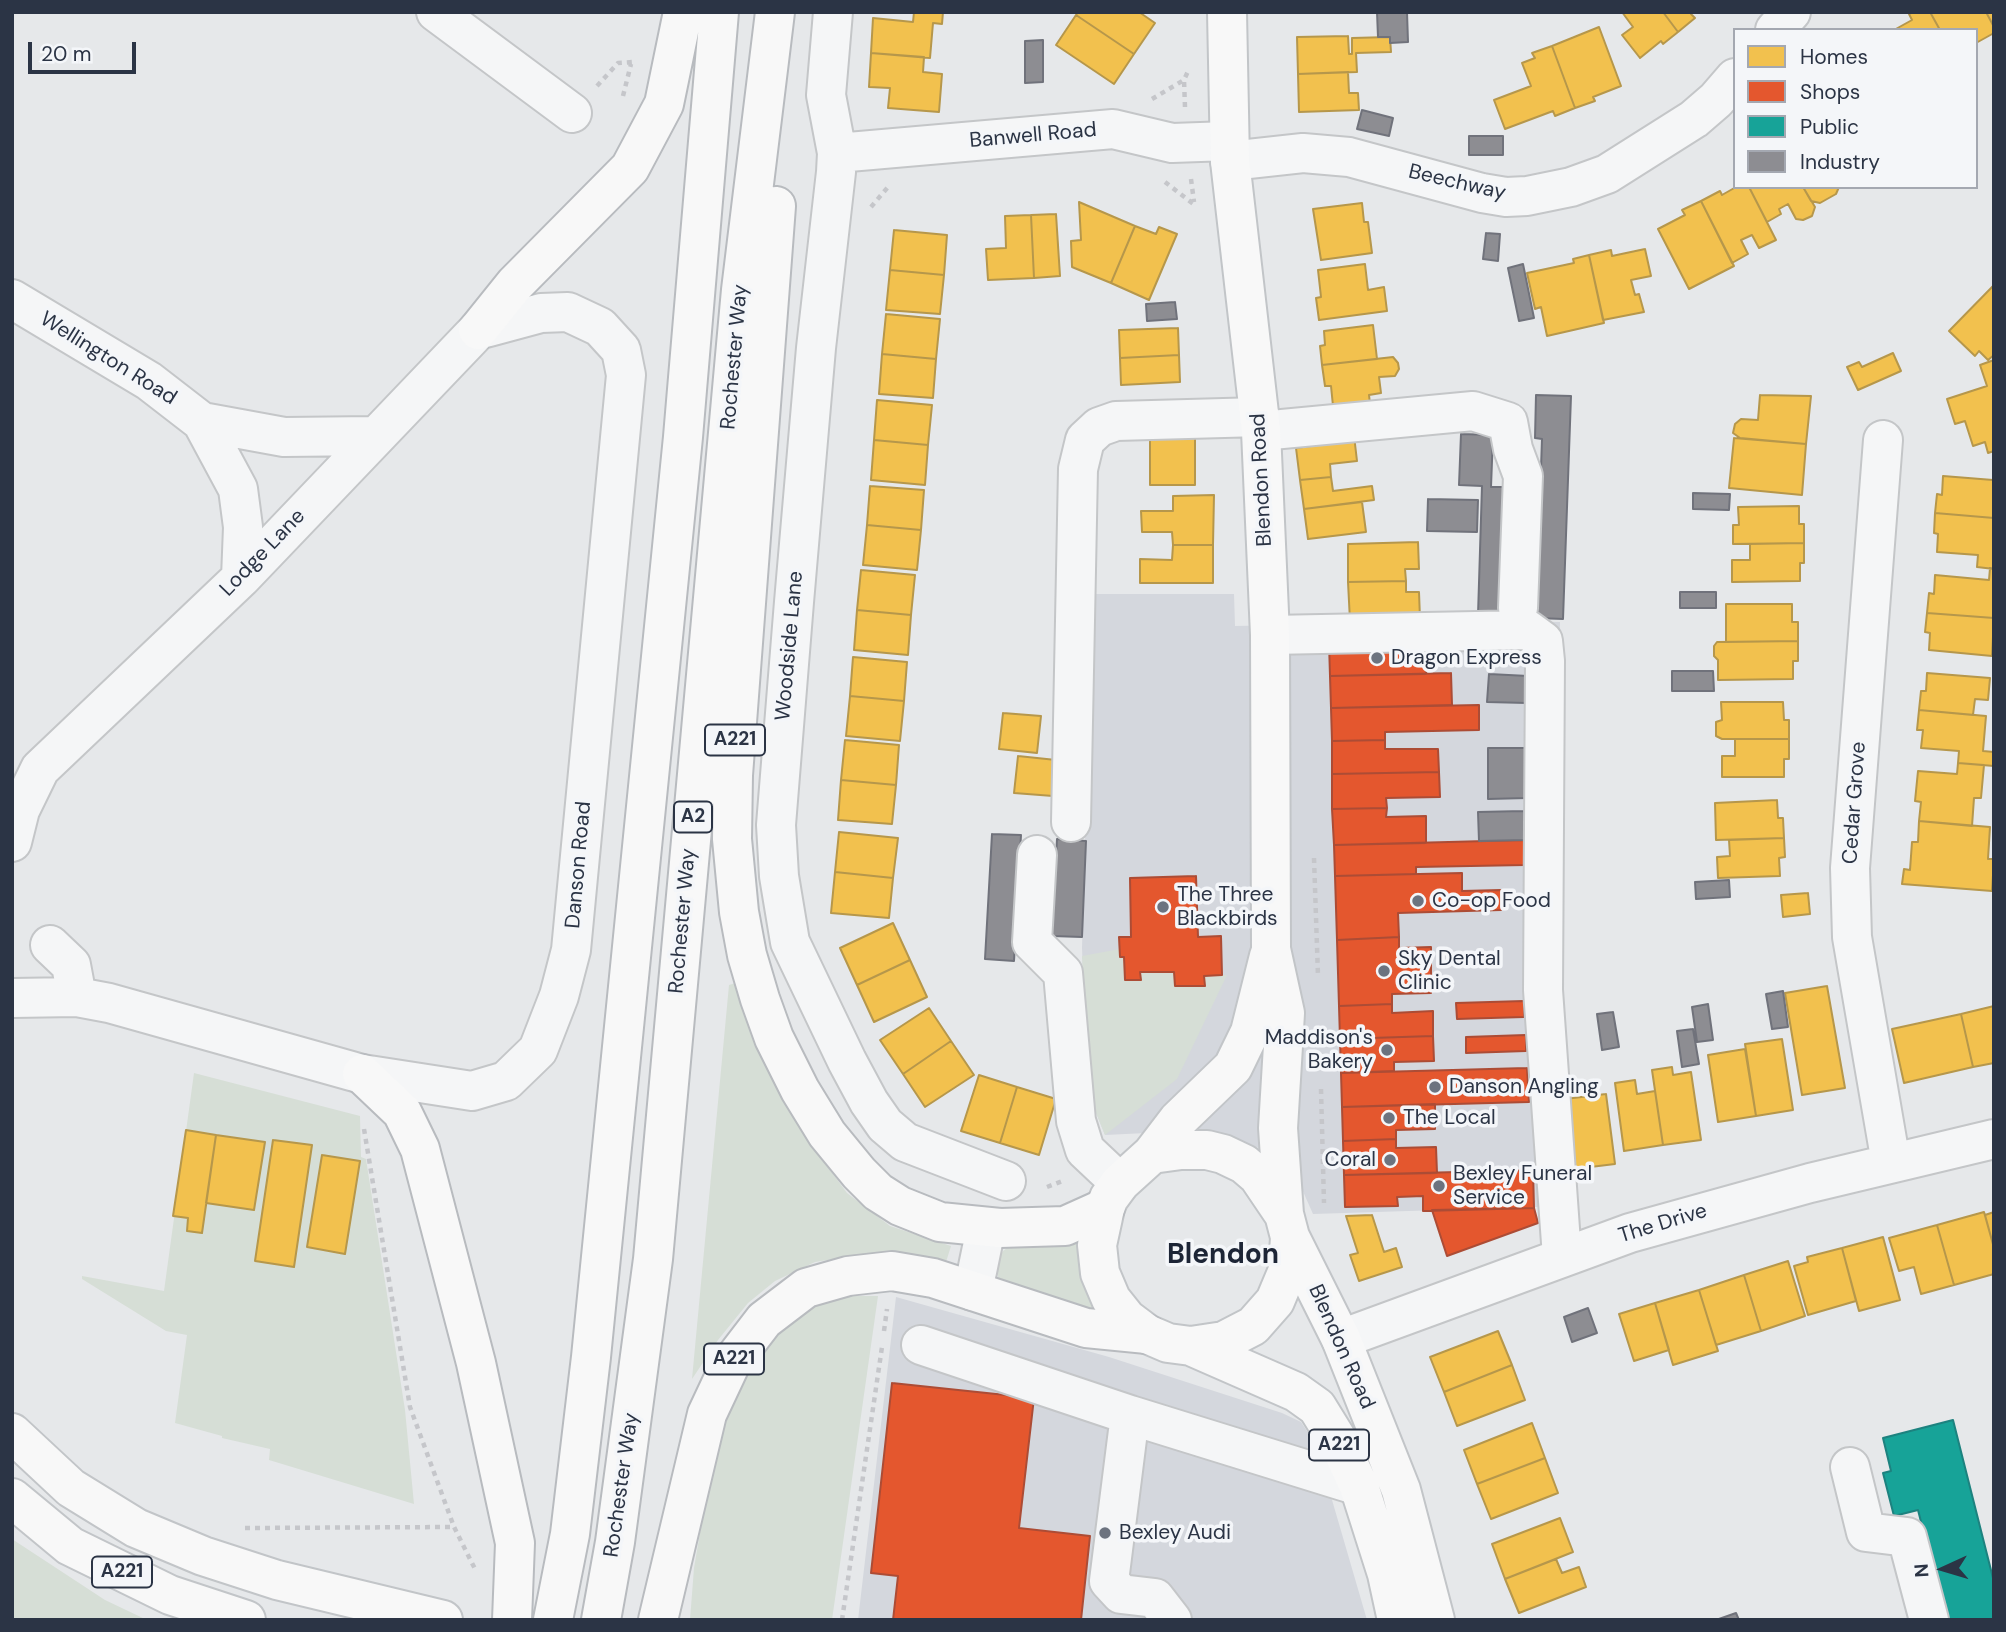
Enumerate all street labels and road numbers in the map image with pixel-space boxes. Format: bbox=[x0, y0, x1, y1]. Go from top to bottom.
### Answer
street label: Banwell Road bbox=[968, 118, 1098, 154]
street label: Beechway bbox=[1406, 160, 1508, 206]
street label: Rochester Way bbox=[716, 283, 754, 431]
street label: Wellington Road bbox=[35, 307, 181, 411]
street label: Blendon Road bbox=[1246, 413, 1278, 547]
street label: Lodge Lane bbox=[215, 504, 311, 602]
street label: Woodside Lane bbox=[771, 570, 809, 722]
road number: A221 bbox=[705, 724, 765, 755]
street label: Cedar Grove bbox=[1838, 741, 1872, 865]
street label: Danson Road bbox=[561, 800, 597, 930]
road number: A2 bbox=[674, 802, 712, 832]
street label: Rochester Way bbox=[664, 847, 702, 995]
street label: The Drive bbox=[1616, 1199, 1710, 1249]
street label: Blendon Road bbox=[1302, 1281, 1380, 1413]
road number: A221 bbox=[704, 1344, 764, 1374]
street label: Rochester Way bbox=[599, 1411, 645, 1559]
road number: A221 bbox=[1309, 1429, 1369, 1460]
road number: A221 bbox=[92, 1556, 152, 1588]

